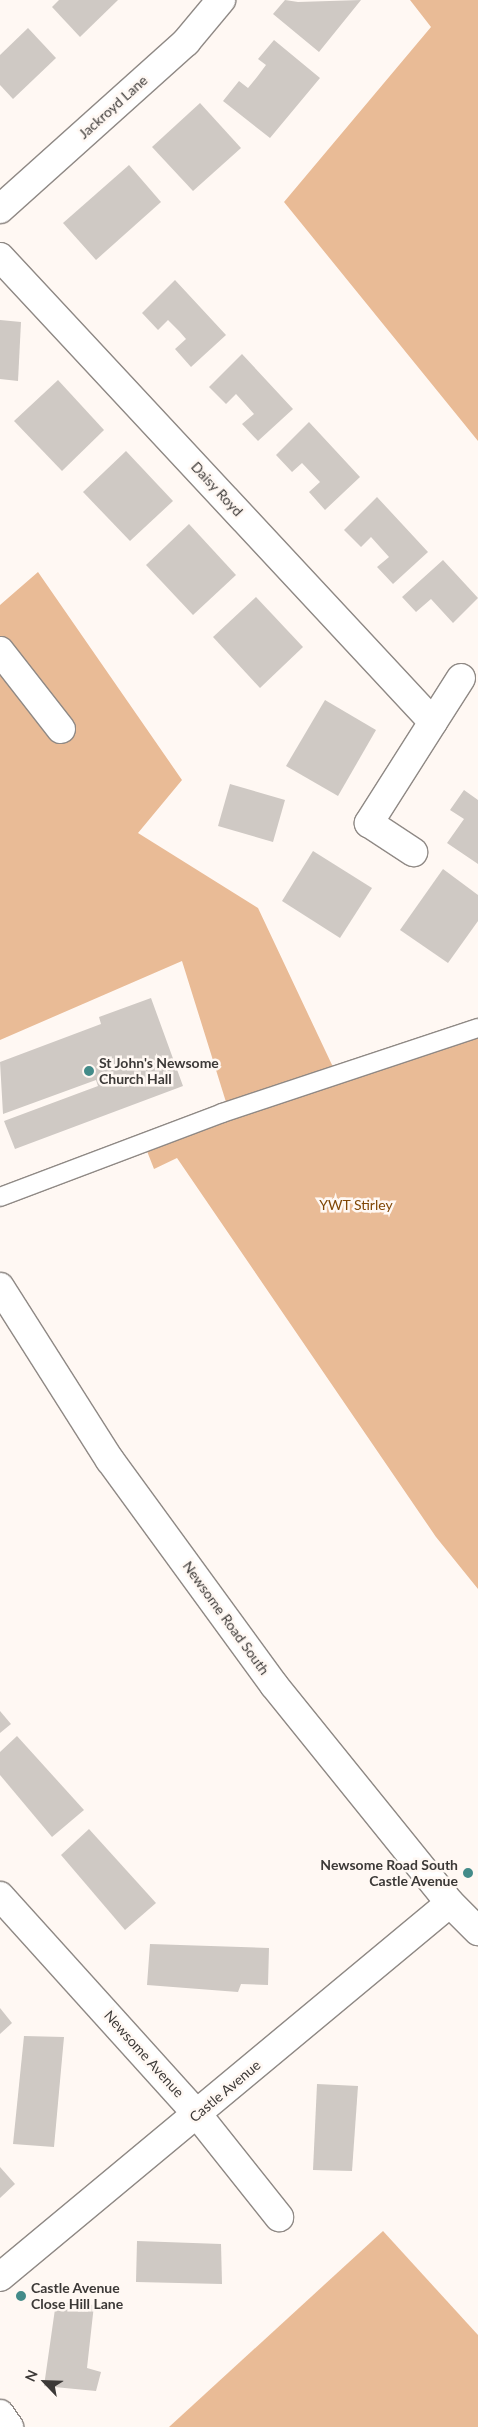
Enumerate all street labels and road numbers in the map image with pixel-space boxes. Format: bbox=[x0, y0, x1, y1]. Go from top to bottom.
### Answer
street label: Jackroyd Lane bbox=[75, 72, 151, 142]
street label: Daisy Royd bbox=[188, 458, 246, 520]
street label: Newsome Road South bbox=[179, 1558, 273, 1678]
street label: Newsome Avenue bbox=[100, 2007, 188, 2101]
street label: Castle Avenue bbox=[186, 2056, 264, 2126]

